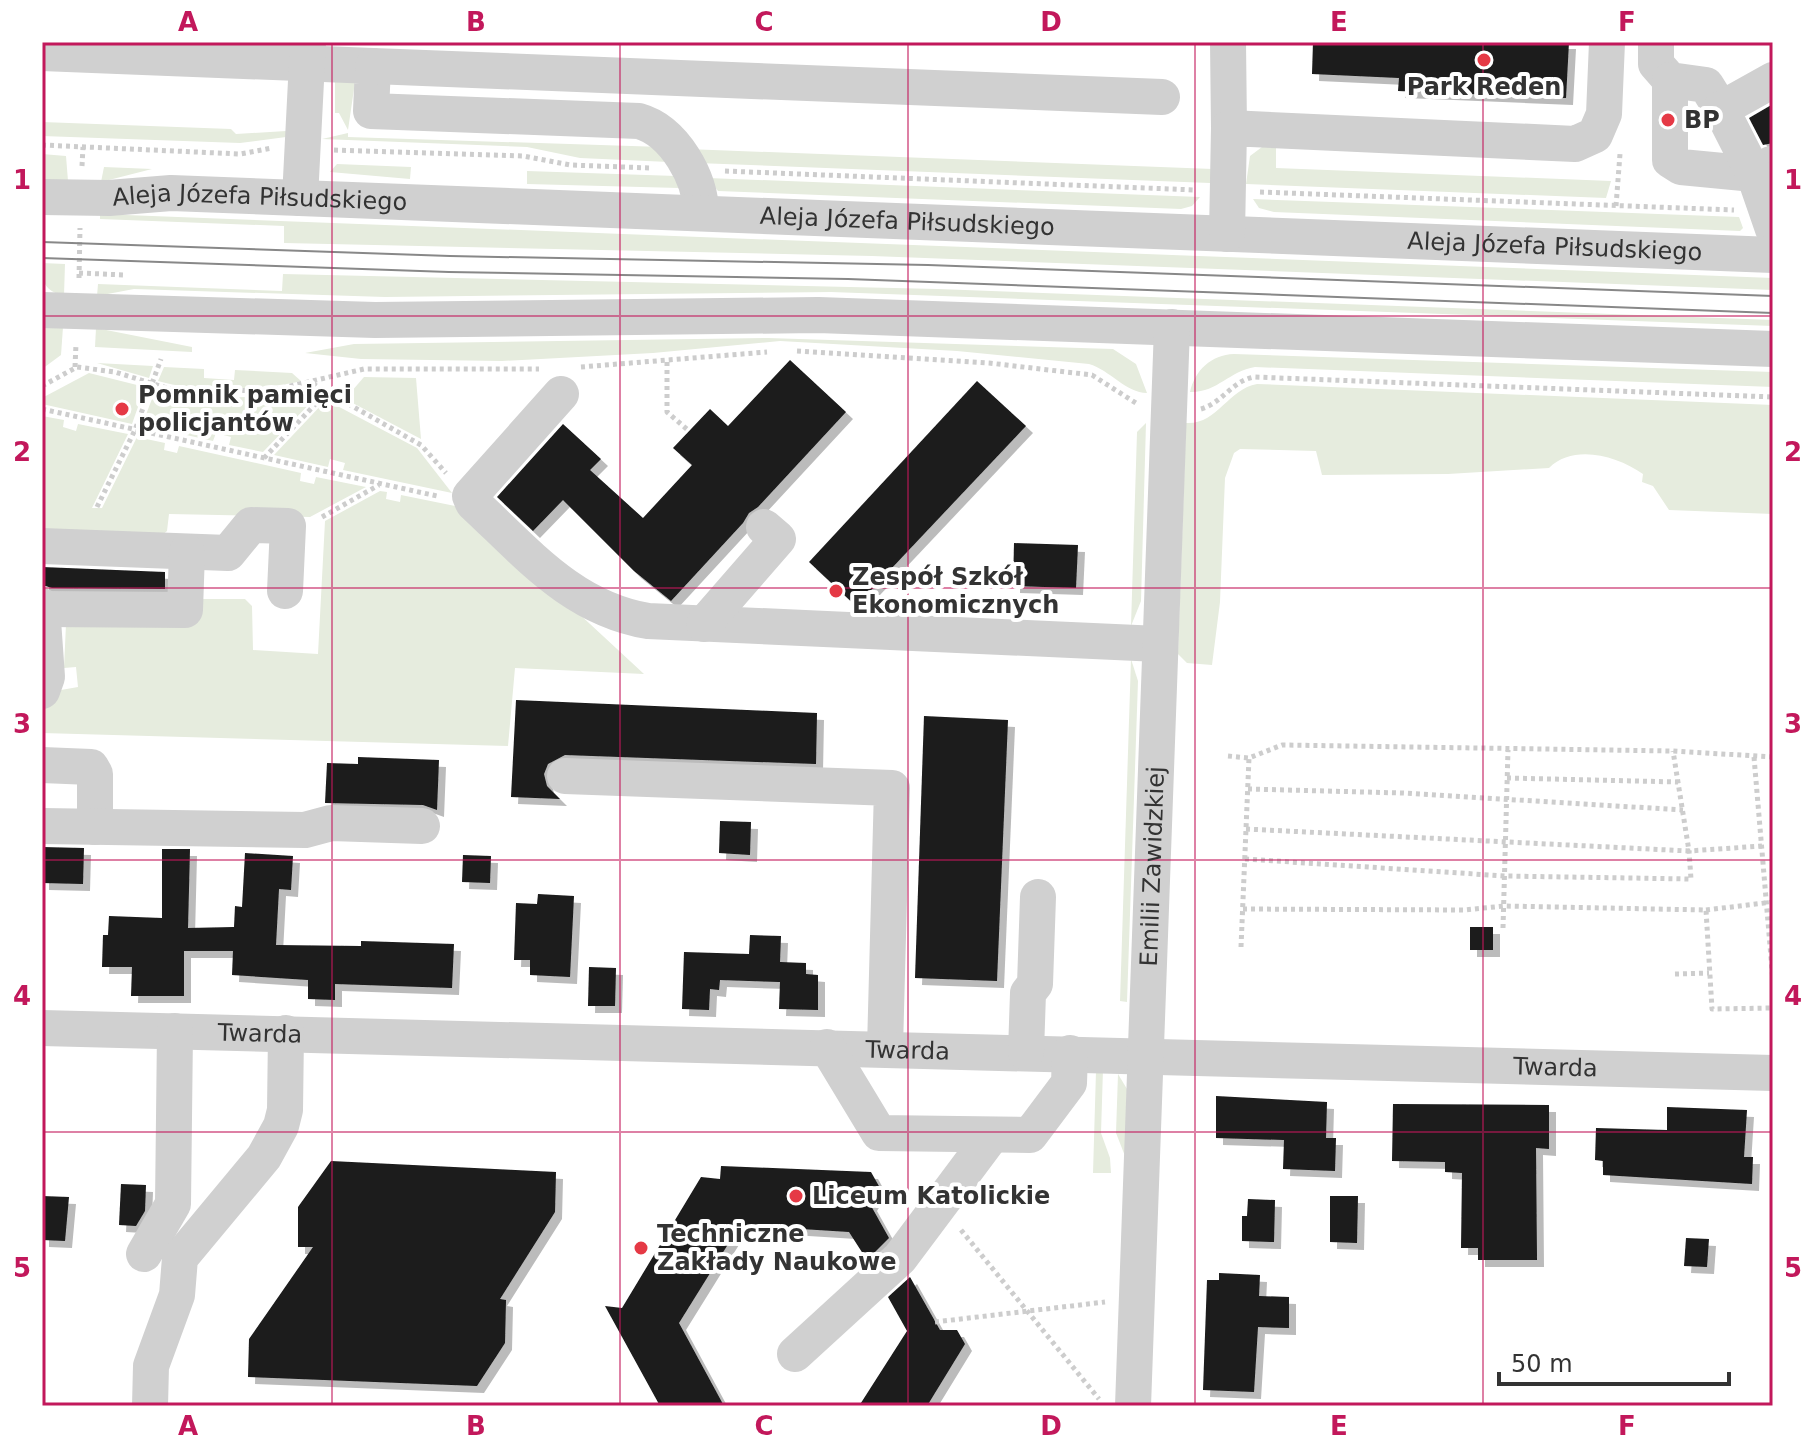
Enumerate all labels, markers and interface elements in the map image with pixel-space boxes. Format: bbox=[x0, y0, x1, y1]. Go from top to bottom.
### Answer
text: A bbox=[178, 7, 198, 37]
text: B bbox=[466, 7, 486, 37]
text: C bbox=[754, 7, 774, 37]
text: D bbox=[1040, 7, 1062, 37]
text: E bbox=[1330, 7, 1348, 37]
text: F bbox=[1618, 7, 1636, 37]
marker: Park Reden bbox=[1475, 51, 1493, 69]
place label: Park Reden bbox=[1407, 73, 1561, 101]
place label: BP bbox=[1684, 106, 1720, 134]
marker: BP bbox=[1659, 111, 1677, 129]
text: 1 bbox=[13, 165, 31, 195]
text: 1 bbox=[1784, 165, 1802, 195]
street label: Aleja Józefa Piłsudskiego bbox=[111, 179, 408, 216]
street label: Aleja Józefa Piłsudskiego bbox=[759, 202, 1055, 241]
street label: Aleja Józefa Piłsudskiego bbox=[1407, 227, 1703, 266]
place label: Pomnik pamięci policjantów bbox=[138, 381, 352, 437]
marker: Pomnik pamięci policjantów bbox=[113, 400, 131, 418]
text: 2 bbox=[13, 437, 31, 467]
text: 2 bbox=[1784, 437, 1802, 467]
place label: Zespół Szkół Ekonomicznych bbox=[852, 563, 1059, 619]
marker: Zespół Szkół Ekonomicznych bbox=[827, 582, 845, 600]
text: 3 bbox=[13, 709, 31, 739]
text: 3 bbox=[1784, 709, 1802, 739]
street label: Emilii Zawidzkiej bbox=[1135, 766, 1170, 967]
text: 4 bbox=[13, 981, 31, 1011]
text: 4 bbox=[1784, 981, 1802, 1011]
street label: Twarda bbox=[216, 1019, 303, 1049]
street label: Twarda bbox=[864, 1035, 950, 1066]
street label: Twarda bbox=[1512, 1052, 1598, 1082]
place label: Liceum Katolickie bbox=[812, 1182, 1050, 1210]
marker: Liceum Katolickie bbox=[787, 1187, 805, 1205]
place label: Techniczne Zakłady Naukowe bbox=[657, 1220, 896, 1276]
marker: Techniczne Zakłady Naukowe bbox=[632, 1239, 650, 1257]
text: 5 bbox=[13, 1253, 31, 1283]
text: 5 bbox=[1784, 1253, 1802, 1283]
scale bar bbox=[1499, 1336, 1729, 1386]
text: 50 m bbox=[1511, 1350, 1573, 1378]
text: A bbox=[178, 1411, 198, 1441]
text: B bbox=[466, 1411, 486, 1441]
text: C bbox=[754, 1411, 774, 1441]
text: D bbox=[1040, 1411, 1062, 1441]
text: E bbox=[1330, 1411, 1348, 1441]
text: F bbox=[1618, 1411, 1636, 1441]

